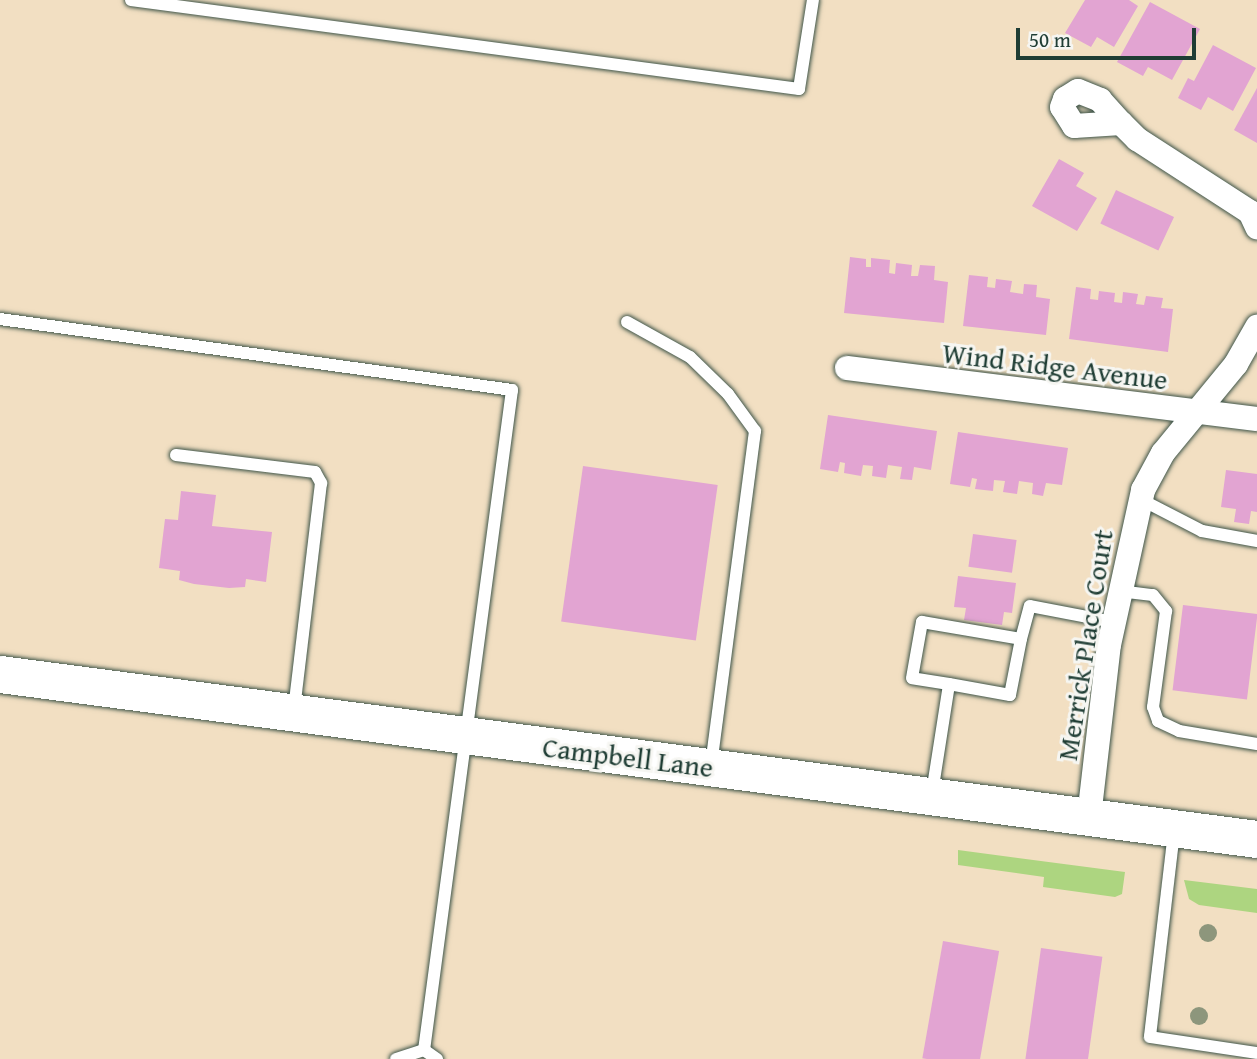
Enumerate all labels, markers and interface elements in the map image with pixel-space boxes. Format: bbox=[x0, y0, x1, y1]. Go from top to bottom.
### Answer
scale bar bbox=[1019, 14, 1199, 58]
text: 50 m bbox=[1029, 24, 1071, 55]
street label: Wind Ridge Avenue bbox=[940, 336, 1170, 396]
street label: Merrick Place Court bbox=[1050, 527, 1120, 763]
street label: Campbell Lane bbox=[541, 730, 715, 784]

